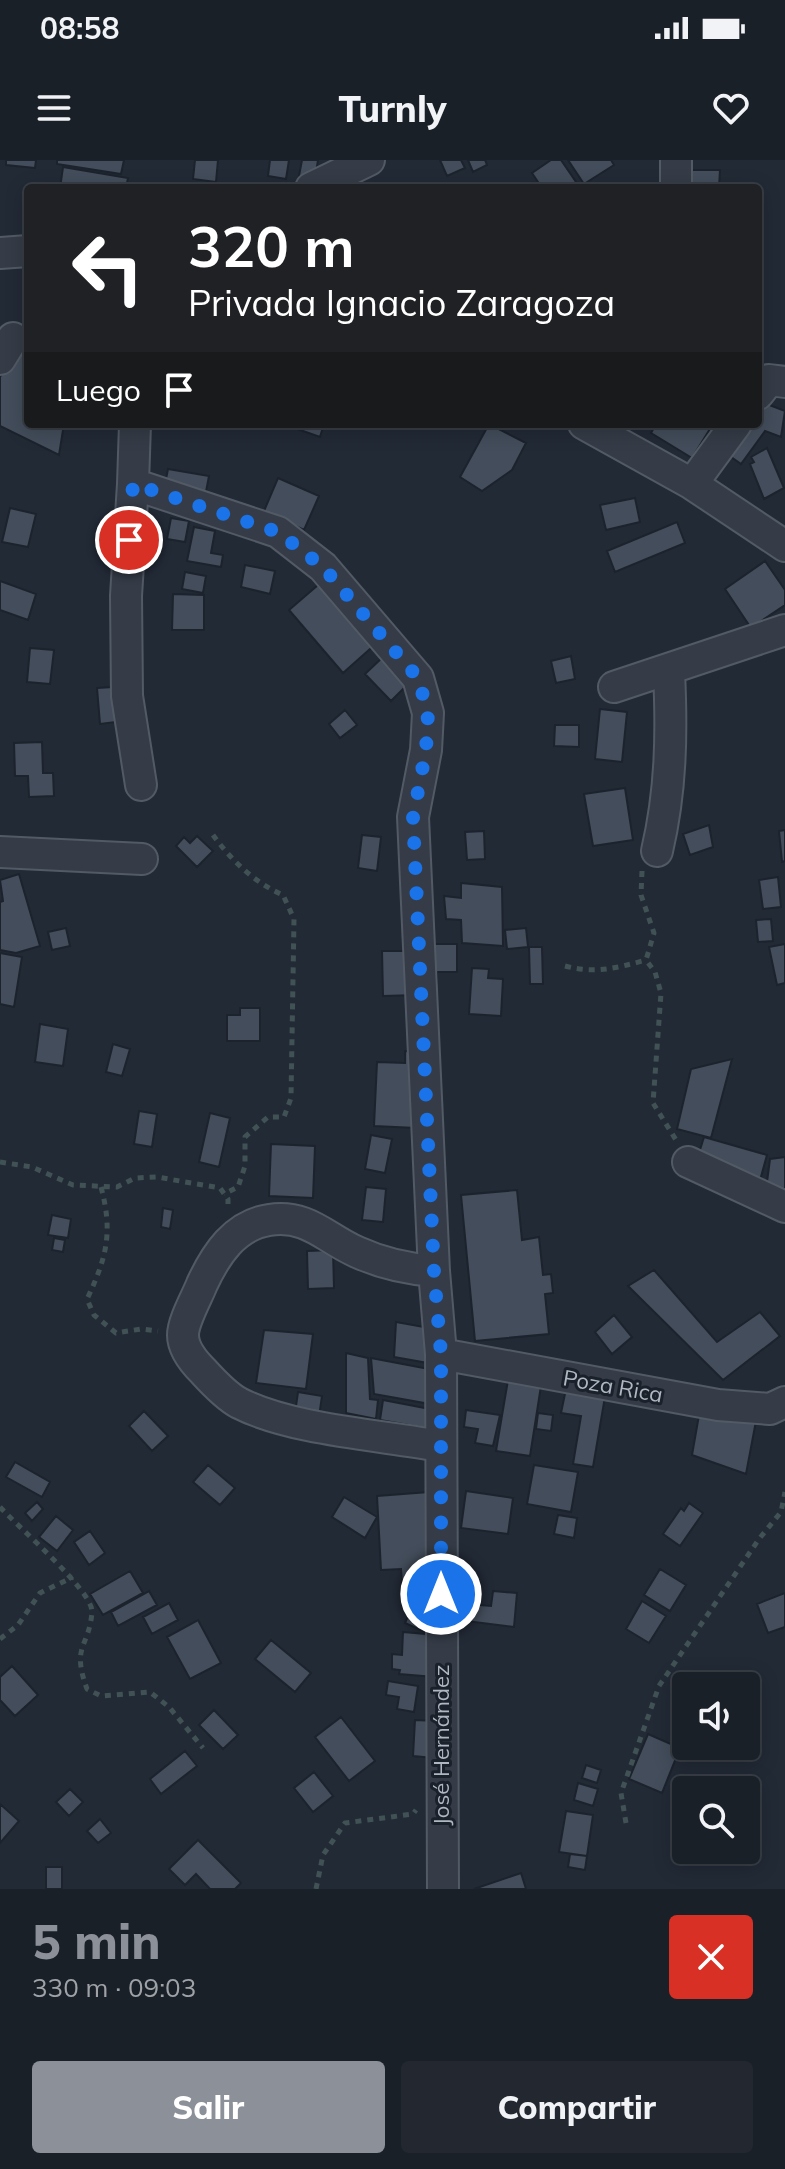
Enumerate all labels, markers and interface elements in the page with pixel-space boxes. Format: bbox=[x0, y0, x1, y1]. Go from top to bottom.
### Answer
text: 08:58 bbox=[40, 9, 119, 47]
icon: menu bbox=[32, 86, 76, 130]
text: Turnly bbox=[338, 86, 447, 131]
icon: heart bbox=[709, 86, 753, 130]
text: 320 m bbox=[188, 211, 355, 281]
icon: left bbox=[56, 216, 160, 320]
text: Privada Ignacio Zaragoza bbox=[188, 280, 615, 325]
icon: arrive bbox=[157, 368, 201, 412]
text: Luego bbox=[56, 371, 141, 409]
pin bbox=[95, 506, 163, 574]
icon: arrive bbox=[107, 518, 151, 562]
street label: Poza Rica bbox=[561, 1363, 665, 1409]
position arrow bbox=[399, 1552, 483, 1636]
street label: José Hernández bbox=[427, 1665, 455, 1825]
map controls bbox=[672, 1672, 760, 1864]
button: sound bbox=[672, 1672, 760, 1760]
button: search bbox=[672, 1776, 760, 1864]
text: 5 min bbox=[32, 1911, 161, 1971]
button: close bbox=[669, 1915, 753, 1999]
text: 330 m · 09:03 bbox=[32, 1971, 196, 2004]
button: Salir bbox=[32, 2061, 385, 2153]
button: Compartir bbox=[401, 2061, 753, 2153]

